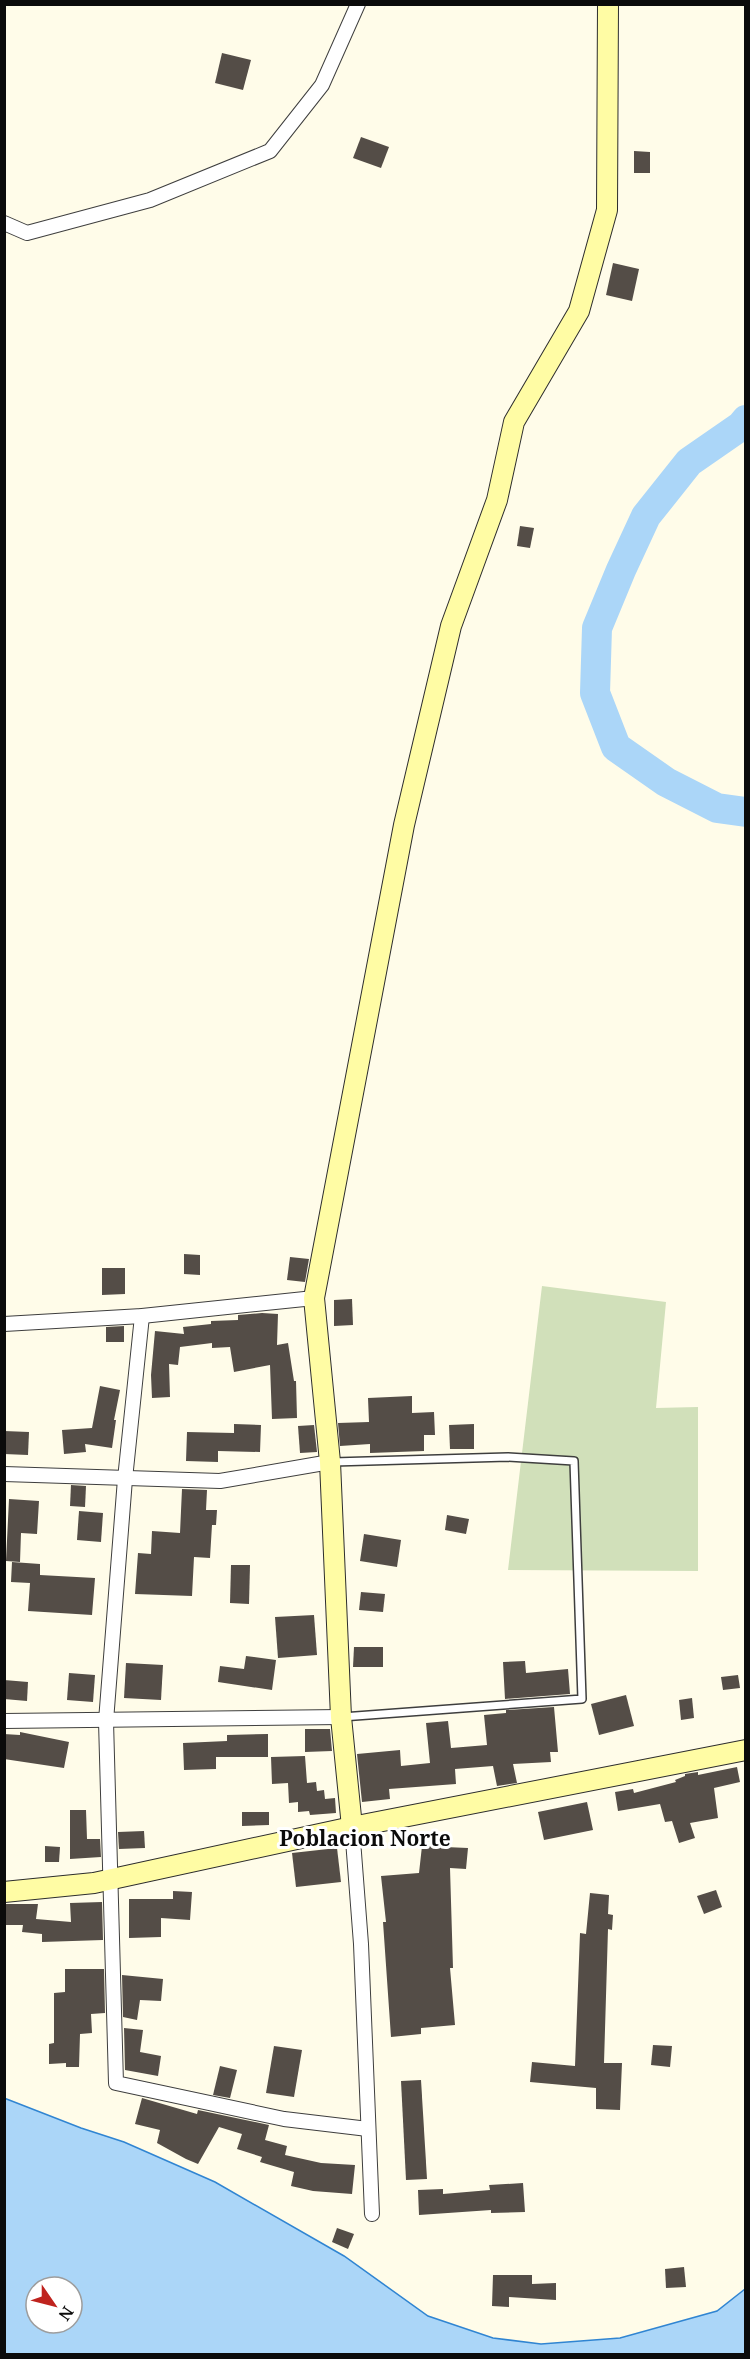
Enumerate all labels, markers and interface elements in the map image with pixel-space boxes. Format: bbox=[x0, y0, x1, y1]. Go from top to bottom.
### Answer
district label: Poblacion Norte bbox=[279, 1824, 451, 1852]
north arrow bbox=[24, 2275, 84, 2335]
text: N bbox=[53, 2302, 79, 2325]

